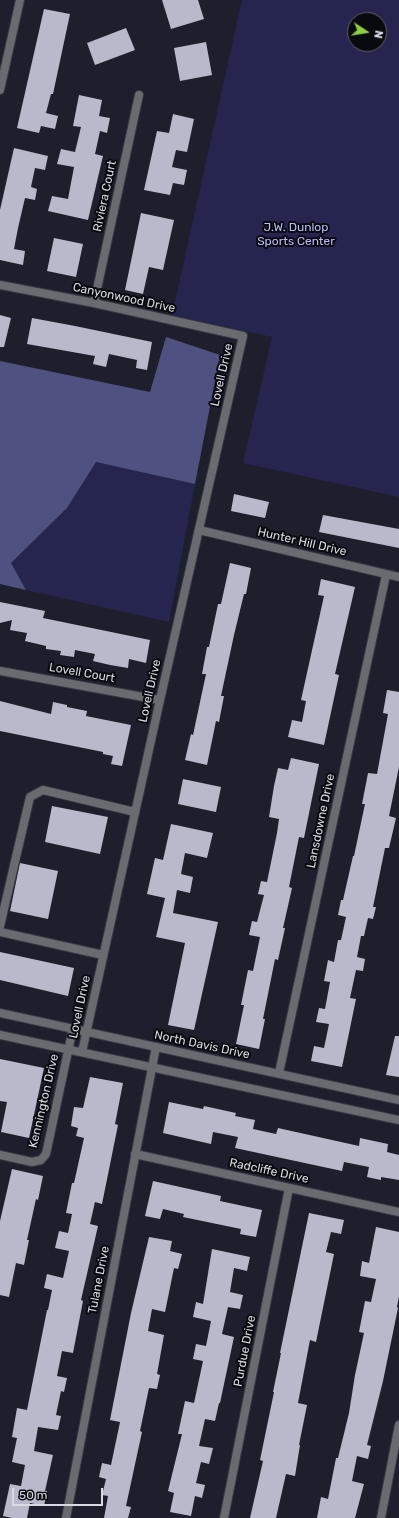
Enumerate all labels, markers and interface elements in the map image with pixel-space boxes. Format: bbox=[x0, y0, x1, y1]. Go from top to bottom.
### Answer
north arrow bbox=[347, 12, 387, 52]
text: N bbox=[371, 29, 385, 40]
street label: Riviera Court bbox=[90, 159, 120, 233]
park label: J.W. Dunlop Sports Center bbox=[257, 221, 335, 249]
street label: Canyonwood Drive bbox=[71, 280, 177, 316]
street label: Lovell Drive bbox=[208, 342, 236, 408]
street label: Hunter Hill Drive bbox=[256, 525, 348, 559]
street label: Lovell Drive bbox=[136, 658, 164, 724]
street label: Lovell Court bbox=[48, 660, 116, 686]
street label: Lansdowne Drive bbox=[304, 773, 338, 869]
street label: Lovell Drive bbox=[66, 974, 94, 1040]
street label: North Davis Drive bbox=[153, 1028, 251, 1062]
street label: Kennington Drive bbox=[26, 1053, 62, 1149]
street label: Radcliffe Drive bbox=[228, 1156, 310, 1186]
street label: Tulane Drive bbox=[85, 1245, 113, 1315]
street label: Purdue Drive bbox=[231, 1314, 259, 1388]
scale bar bbox=[14, 1480, 105, 1506]
text: 50 m bbox=[19, 1488, 47, 1502]

